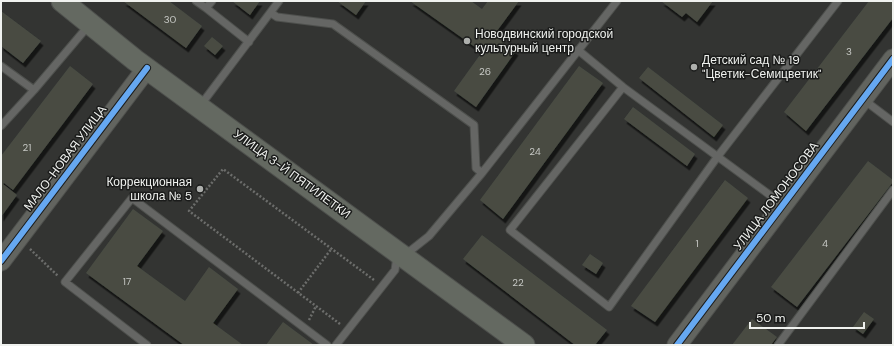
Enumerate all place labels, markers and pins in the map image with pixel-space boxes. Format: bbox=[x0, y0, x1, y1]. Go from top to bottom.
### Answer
place label: Новодвинский городской культурный центр bbox=[475, 26, 613, 56]
marker: Новодвинский городской культурный центр bbox=[462, 36, 472, 46]
place label: Детский сад № 19 "Цветик-Семицветик" bbox=[702, 52, 822, 82]
marker: Детский сад № 19 "Цветик-Семицветик" bbox=[689, 62, 699, 72]
place label: Коррекционная школа № 5 bbox=[106, 174, 192, 204]
marker: Коррекционная школа № 5 bbox=[195, 184, 205, 194]

